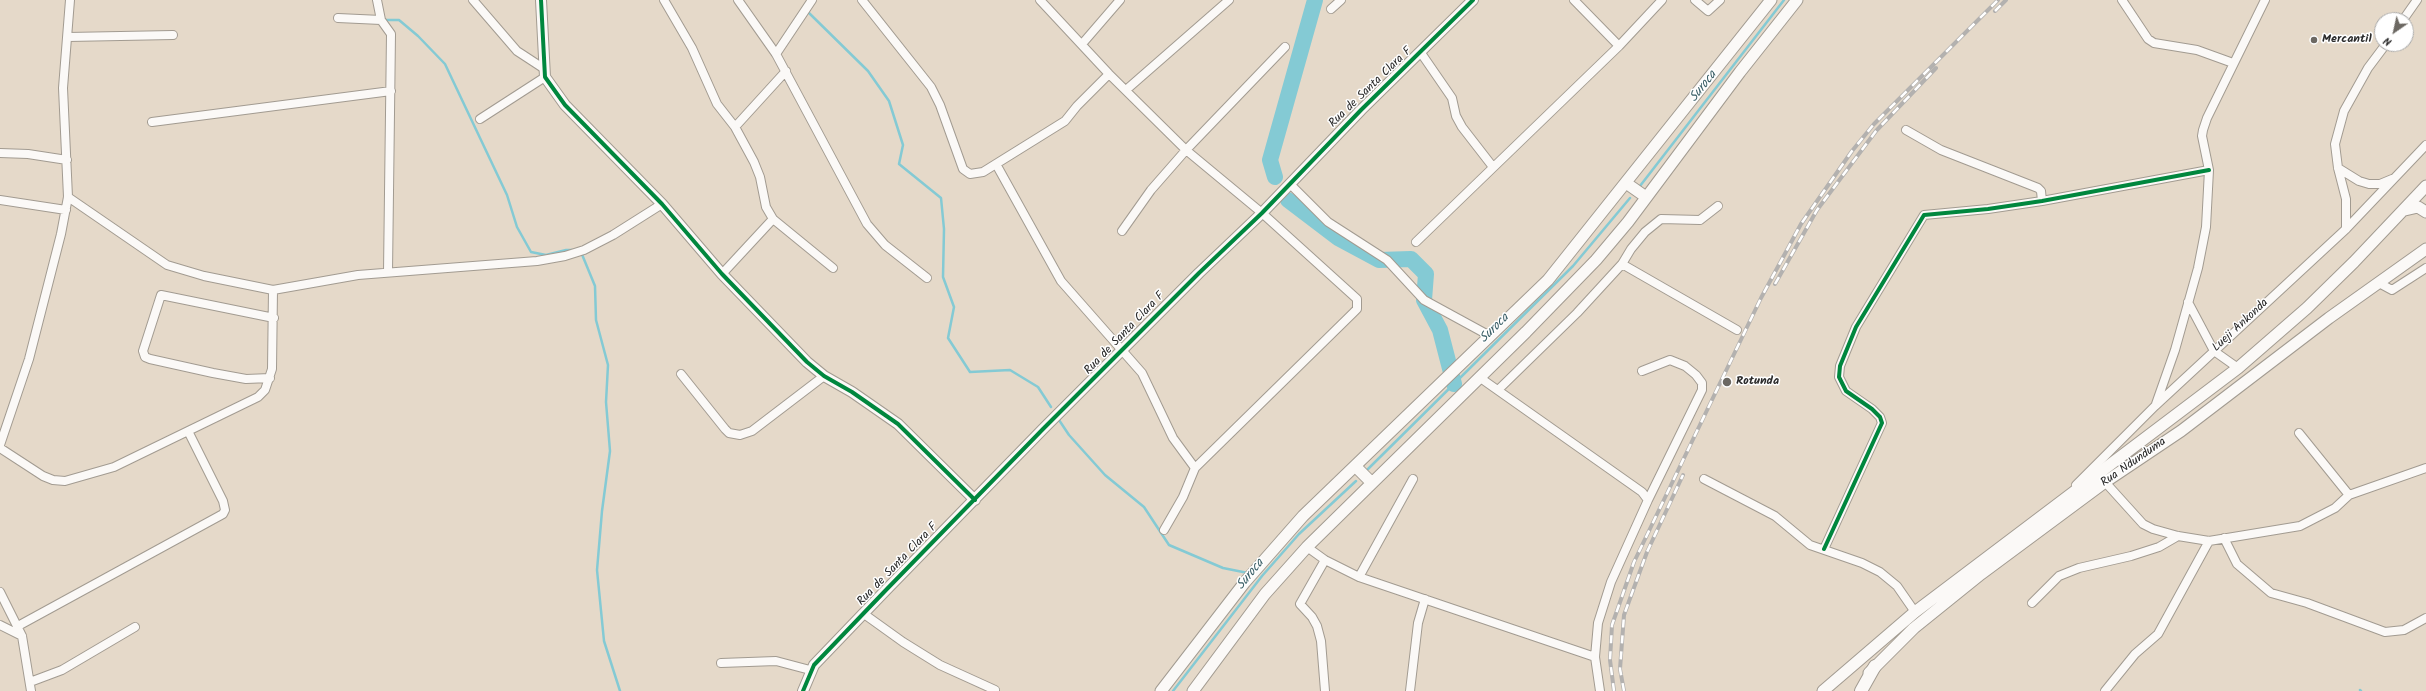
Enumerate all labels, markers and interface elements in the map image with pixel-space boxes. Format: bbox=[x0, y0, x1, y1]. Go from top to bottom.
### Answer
north arrow bbox=[2374, 12, 2414, 52]
text: N bbox=[2380, 32, 2396, 51]
place label: Mercantil bbox=[2322, 33, 2372, 47]
marker: Mercantil bbox=[2309, 35, 2319, 45]
street label: Rua de Santa Clara F bbox=[1327, 45, 1415, 131]
water label: Suroca bbox=[1687, 68, 1721, 106]
street label: Rua de Santa Clara F bbox=[1082, 290, 1168, 378]
street label: Lueji Ankonda bbox=[2210, 296, 2272, 356]
water label: Suroca bbox=[1477, 311, 1513, 347]
place label: Rotunda bbox=[1736, 375, 1779, 389]
marker: Rotunda bbox=[1721, 376, 1733, 388]
street label: Rua Ndunduma bbox=[2099, 435, 2169, 491]
street label: Rua de Santa Clara F bbox=[855, 521, 941, 609]
water label: Suroca bbox=[1234, 556, 1268, 594]

